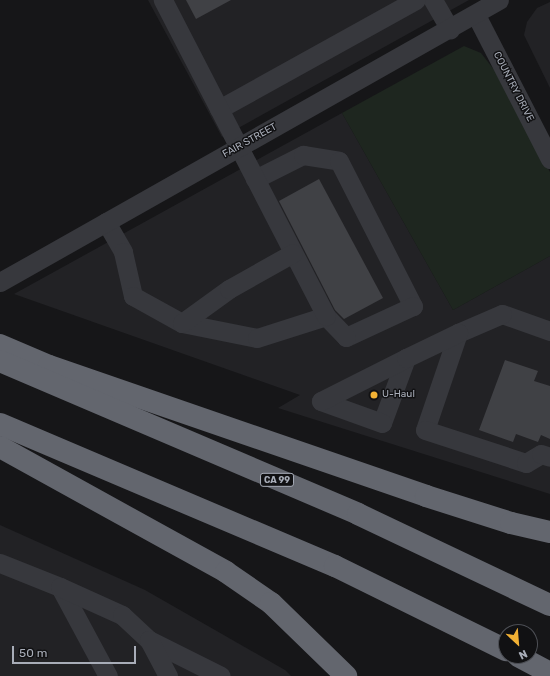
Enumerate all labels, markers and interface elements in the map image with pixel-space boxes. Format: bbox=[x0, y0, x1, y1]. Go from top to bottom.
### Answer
street label: COUNTRY DRIVE bbox=[490, 50, 536, 124]
street label: FAIR STREET bbox=[221, 121, 279, 161]
place label: U-Haul bbox=[382, 389, 415, 401]
marker: U-Haul bbox=[369, 390, 379, 400]
road number: CA 99 bbox=[259, 473, 295, 487]
north arrow bbox=[498, 624, 538, 664]
scale bar bbox=[14, 638, 138, 664]
text: 50 m bbox=[19, 646, 47, 660]
text: N bbox=[517, 647, 529, 662]

